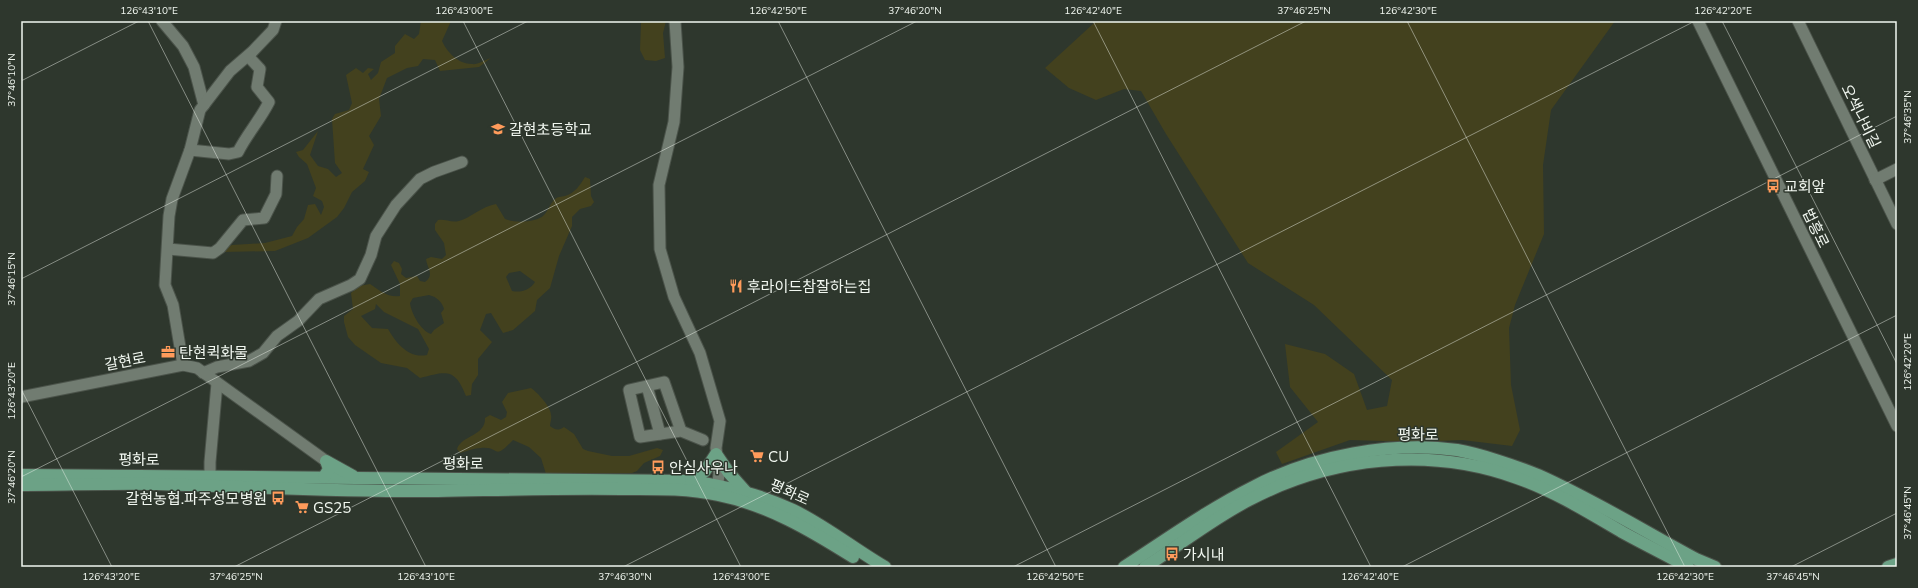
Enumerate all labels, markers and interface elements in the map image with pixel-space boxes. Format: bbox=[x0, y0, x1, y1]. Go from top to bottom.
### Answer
text: 126°43'10"E bbox=[120, 4, 178, 17]
text: 126°43'00"E bbox=[435, 4, 493, 17]
text: 126°42'50"E bbox=[749, 4, 807, 17]
text: 37°46'20"N bbox=[888, 4, 942, 17]
text: 126°42'40"E bbox=[1064, 4, 1122, 17]
text: 37°46'25"N bbox=[1277, 4, 1331, 17]
text: 126°42'30"E bbox=[1379, 4, 1437, 17]
text: 126°42'20"E bbox=[1694, 4, 1752, 17]
text: 37°46'10"N bbox=[5, 53, 18, 107]
street label: 오색나비길 bbox=[1837, 81, 1885, 151]
text: 37°46'35"N bbox=[1901, 90, 1914, 144]
place label: 갈현초등학교 bbox=[509, 120, 592, 139]
school or university icon: 갈현초등학교 bbox=[490, 121, 506, 137]
place label: 교회앞 bbox=[1784, 177, 1826, 196]
bus stop icon: 교회앞 bbox=[1765, 178, 1781, 194]
street label: 법흥로 bbox=[1798, 205, 1834, 251]
text: 37°46'15"N bbox=[5, 252, 18, 306]
place label: 후라이드참잘하는집 bbox=[747, 277, 871, 296]
restaurant icon: 후라이드참잘하는집 bbox=[728, 278, 744, 294]
text: 126°42'20"E bbox=[1901, 333, 1914, 391]
place label: 탄현퀵화물 bbox=[179, 343, 248, 362]
office icon: 탄현퀵화물 bbox=[160, 344, 176, 360]
street label: 갈현로 bbox=[103, 348, 147, 374]
text: 126°43'20"E bbox=[5, 362, 18, 420]
street label: 평화로 bbox=[1397, 425, 1439, 444]
place label: CU bbox=[768, 447, 789, 466]
supermarket icon: CU bbox=[749, 448, 765, 464]
text: 37°46'20"N bbox=[5, 450, 18, 504]
street label: 평화로 bbox=[118, 450, 160, 469]
street label: 평화로 bbox=[442, 454, 484, 473]
place label: 안심사우나 bbox=[669, 458, 738, 477]
bus stop icon: 안심사우나 bbox=[650, 459, 666, 475]
street label: 평화로 bbox=[767, 475, 813, 509]
text: 37°46'45"N bbox=[1901, 486, 1914, 540]
place label: 갈현농협.파주성모병원 bbox=[126, 489, 267, 508]
bus stop icon: 갈현농협.파주성모병원 bbox=[270, 490, 286, 506]
place label: GS25 bbox=[313, 498, 351, 517]
supermarket icon: GS25 bbox=[294, 499, 310, 515]
place label: 가시내 bbox=[1183, 545, 1224, 564]
bus stop icon: 가시내 bbox=[1164, 546, 1180, 562]
text: 126°43'20"E bbox=[82, 570, 140, 583]
text: 37°46'25"N bbox=[209, 570, 263, 583]
text: 126°43'10"E bbox=[397, 570, 455, 583]
text: 37°46'30"N bbox=[598, 570, 652, 583]
text: 126°43'00"E bbox=[712, 570, 770, 583]
text: 126°42'50"E bbox=[1026, 570, 1084, 583]
text: 126°42'40"E bbox=[1341, 570, 1399, 583]
text: 126°42'30"E bbox=[1656, 570, 1714, 583]
text: 37°46'45"N bbox=[1766, 570, 1820, 583]

